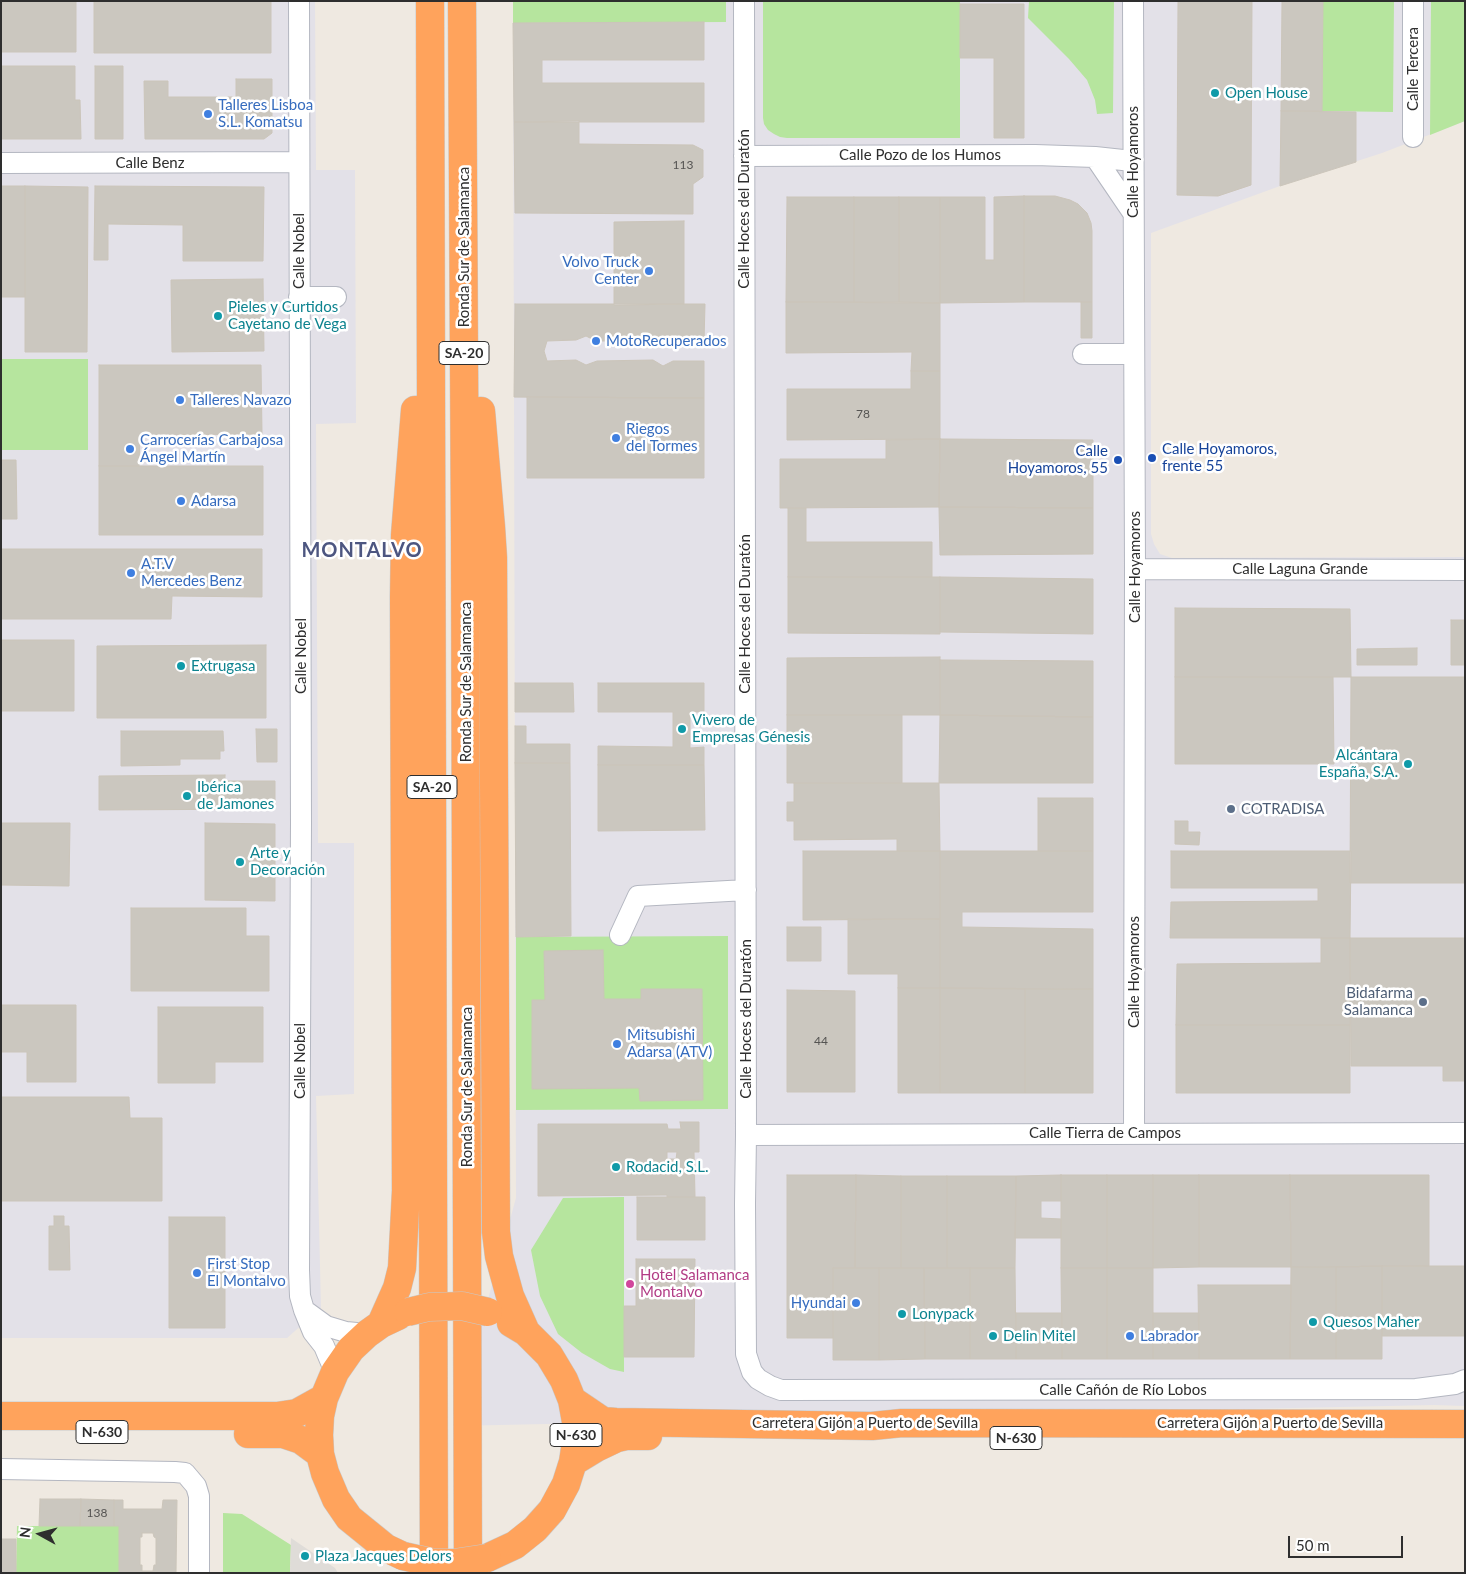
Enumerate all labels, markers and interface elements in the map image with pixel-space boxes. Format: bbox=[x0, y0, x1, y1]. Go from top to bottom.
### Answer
street label: Calle Tercera bbox=[1404, 27, 1422, 111]
place label: Open House bbox=[1225, 84, 1308, 102]
marker: Open House bbox=[1209, 87, 1221, 99]
place label: Talleres Lisboa S.L. Komatsu bbox=[218, 96, 313, 131]
street label: Calle Hoyamoros bbox=[1124, 106, 1142, 218]
marker: Talleres Lisboa S.L. Komatsu bbox=[202, 108, 214, 120]
street label: Calle Hoces del Duratón bbox=[735, 129, 753, 289]
street label: Calle Pozo de los Humos bbox=[839, 146, 1001, 164]
street label: Calle Benz bbox=[116, 154, 184, 172]
house number: 113 bbox=[673, 158, 693, 172]
street label: Ronda Sur de Salamanca bbox=[455, 167, 473, 327]
street label: Calle Nobel bbox=[290, 213, 308, 289]
place label: Volvo Truck Center bbox=[562, 253, 639, 288]
marker: Volvo Truck Center bbox=[643, 265, 655, 277]
place label: Pieles y Curtidos Cayetano de Vega bbox=[228, 298, 347, 333]
marker: Pieles y Curtidos Cayetano de Vega bbox=[212, 310, 224, 322]
place label: MotoRecuperados bbox=[606, 332, 727, 350]
marker: MotoRecuperados bbox=[590, 335, 602, 347]
road number: SA-20 bbox=[439, 342, 489, 364]
place label: Talleres Navazo bbox=[190, 391, 292, 409]
marker: Talleres Navazo bbox=[174, 394, 186, 406]
house number: 78 bbox=[856, 407, 870, 421]
place label: Riegos del Tormes bbox=[626, 420, 697, 455]
place label: Carrocerías Carbajosa Ángel Martín bbox=[140, 431, 283, 466]
marker: Riegos del Tormes bbox=[610, 432, 622, 444]
place label: Calle Hoyamoros, frente 55 bbox=[1162, 440, 1277, 475]
place label: Calle Hoyamoros, 55 bbox=[1008, 442, 1108, 477]
marker: Carrocerías Carbajosa Ángel Martín bbox=[124, 443, 136, 455]
marker: Calle Hoyamoros, frente 55 bbox=[1146, 452, 1158, 464]
marker: Calle Hoyamoros, 55 bbox=[1112, 454, 1124, 466]
place label: Adarsa bbox=[191, 492, 236, 510]
marker: Adarsa bbox=[175, 495, 187, 507]
street label: Calle Hoyamoros bbox=[1126, 511, 1144, 623]
street label: Calle Hoces del Duratón bbox=[736, 534, 754, 694]
district label: MONTALVO bbox=[300, 539, 424, 563]
place label: A.T.V Mercedes Benz bbox=[141, 555, 242, 590]
street label: Calle Laguna Grande bbox=[1232, 560, 1368, 578]
marker: A.T.V Mercedes Benz bbox=[125, 567, 137, 579]
street label: Ronda Sur de Salamanca bbox=[457, 602, 475, 762]
street label: Calle Nobel bbox=[292, 618, 310, 694]
place label: Extrugasa bbox=[191, 657, 256, 675]
marker: Extrugasa bbox=[175, 660, 187, 672]
place label: Vivero de Empresas Génesis bbox=[692, 711, 810, 746]
marker: Vivero de Empresas Génesis bbox=[676, 723, 688, 735]
place label: Alcántara España, S.A. bbox=[1319, 746, 1398, 781]
marker: Alcántara España, S.A. bbox=[1402, 758, 1414, 770]
road number: SA-20 bbox=[407, 776, 457, 799]
place label: Ibérica de Jamones bbox=[197, 778, 274, 813]
marker: Ibérica de Jamones bbox=[181, 790, 193, 802]
place label: COTRADISA bbox=[1241, 800, 1324, 818]
marker: COTRADISA bbox=[1225, 803, 1237, 815]
place label: Arte y Decoración bbox=[250, 844, 325, 879]
marker: Arte y Decoración bbox=[234, 856, 246, 868]
street label: Calle Hoyamoros bbox=[1125, 916, 1143, 1028]
street label: Calle Hoces del Duratón bbox=[737, 939, 755, 1099]
place label: Bidafarma Salamanca bbox=[1344, 984, 1413, 1019]
marker: Bidafarma Salamanca bbox=[1417, 996, 1429, 1008]
street label: Ronda Sur de Salamanca bbox=[458, 1007, 476, 1167]
street label: Calle Nobel bbox=[291, 1023, 309, 1099]
place label: Mitsubishi Adarsa (ATV) bbox=[627, 1026, 712, 1061]
house number: 44 bbox=[814, 1034, 828, 1048]
marker: Mitsubishi Adarsa (ATV) bbox=[611, 1038, 623, 1050]
street label: Calle Tierra de Campos bbox=[1029, 1124, 1181, 1142]
place label: Rodacid, S.L. bbox=[626, 1158, 709, 1176]
marker: Rodacid, S.L. bbox=[610, 1161, 622, 1173]
place label: First Stop El Montalvo bbox=[207, 1255, 286, 1290]
place label: Hotel Salamanca Montalvo bbox=[640, 1266, 749, 1301]
marker: First Stop El Montalvo bbox=[191, 1267, 203, 1279]
marker: Hotel Salamanca Montalvo bbox=[624, 1278, 636, 1290]
place label: Hyundai bbox=[791, 1294, 846, 1312]
marker: Hyundai bbox=[850, 1297, 862, 1309]
place label: Lonypack bbox=[912, 1305, 974, 1323]
marker: Lonypack bbox=[896, 1308, 908, 1320]
place label: Quesos Maher bbox=[1323, 1313, 1419, 1331]
marker: Quesos Maher bbox=[1307, 1316, 1319, 1328]
place label: Delin Mitel bbox=[1003, 1327, 1076, 1345]
place label: Labrador bbox=[1140, 1327, 1199, 1345]
marker: Delin Mitel bbox=[987, 1330, 999, 1342]
marker: Labrador bbox=[1124, 1330, 1136, 1342]
street label: Calle Cañón de Río Lobos bbox=[1039, 1381, 1207, 1399]
street label: Carretera Gijón a Puerto de Sevilla bbox=[752, 1414, 978, 1432]
street label: Carretera Gijón a Puerto de Sevilla bbox=[1157, 1414, 1383, 1432]
road number: N-630 bbox=[76, 1420, 128, 1444]
road number: N-630 bbox=[550, 1424, 602, 1446]
road number: N-630 bbox=[990, 1426, 1042, 1450]
house number: 138 bbox=[87, 1506, 107, 1520]
north arrow bbox=[15, 1509, 65, 1559]
text: N bbox=[16, 1526, 34, 1539]
scale bar bbox=[1291, 1526, 1406, 1558]
text: 50 m bbox=[1296, 1536, 1330, 1554]
place label: Plaza Jacques Delors bbox=[315, 1547, 452, 1565]
marker: Plaza Jacques Delors bbox=[299, 1550, 311, 1562]

